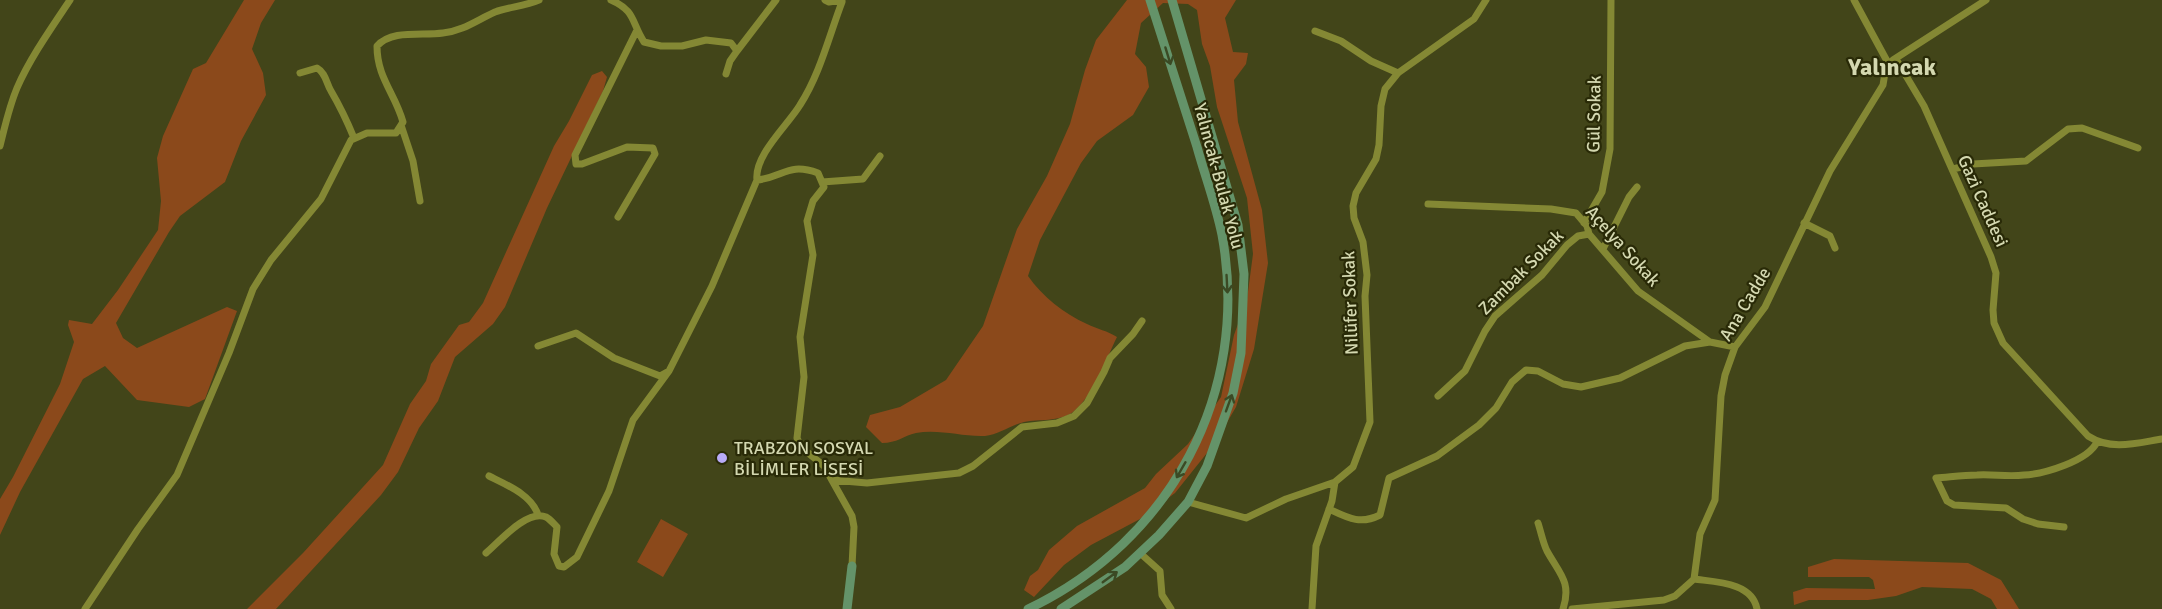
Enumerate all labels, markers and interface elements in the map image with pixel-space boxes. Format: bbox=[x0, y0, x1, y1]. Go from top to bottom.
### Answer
one-way arrow bbox=[1163, 46, 1174, 65]
district label: Yalıncak bbox=[1847, 52, 1936, 82]
street label: Gül Sokak bbox=[1582, 75, 1606, 153]
street label: Yalıncak-Bulak Yolu bbox=[1189, 101, 1249, 251]
street label: Gazi Caddesi bbox=[1953, 152, 2013, 250]
street label: Açelya Sokak bbox=[1581, 201, 1665, 291]
street label: Zambak Sokak bbox=[1474, 225, 1568, 319]
street label: Nilüfer Sokak bbox=[1337, 251, 1363, 355]
street label: Ana Cadde bbox=[1715, 263, 1775, 345]
one-way arrow bbox=[1221, 274, 1232, 294]
one-way arrow bbox=[1225, 394, 1236, 413]
place label: TRABZON SOSYAL BİLİMLER LİSESİ bbox=[734, 437, 873, 480]
marker: TRABZON SOSYAL BİLİMLER LİSESİ bbox=[715, 451, 729, 465]
one-way arrow bbox=[1174, 461, 1186, 478]
one-way arrow bbox=[1102, 571, 1118, 584]

